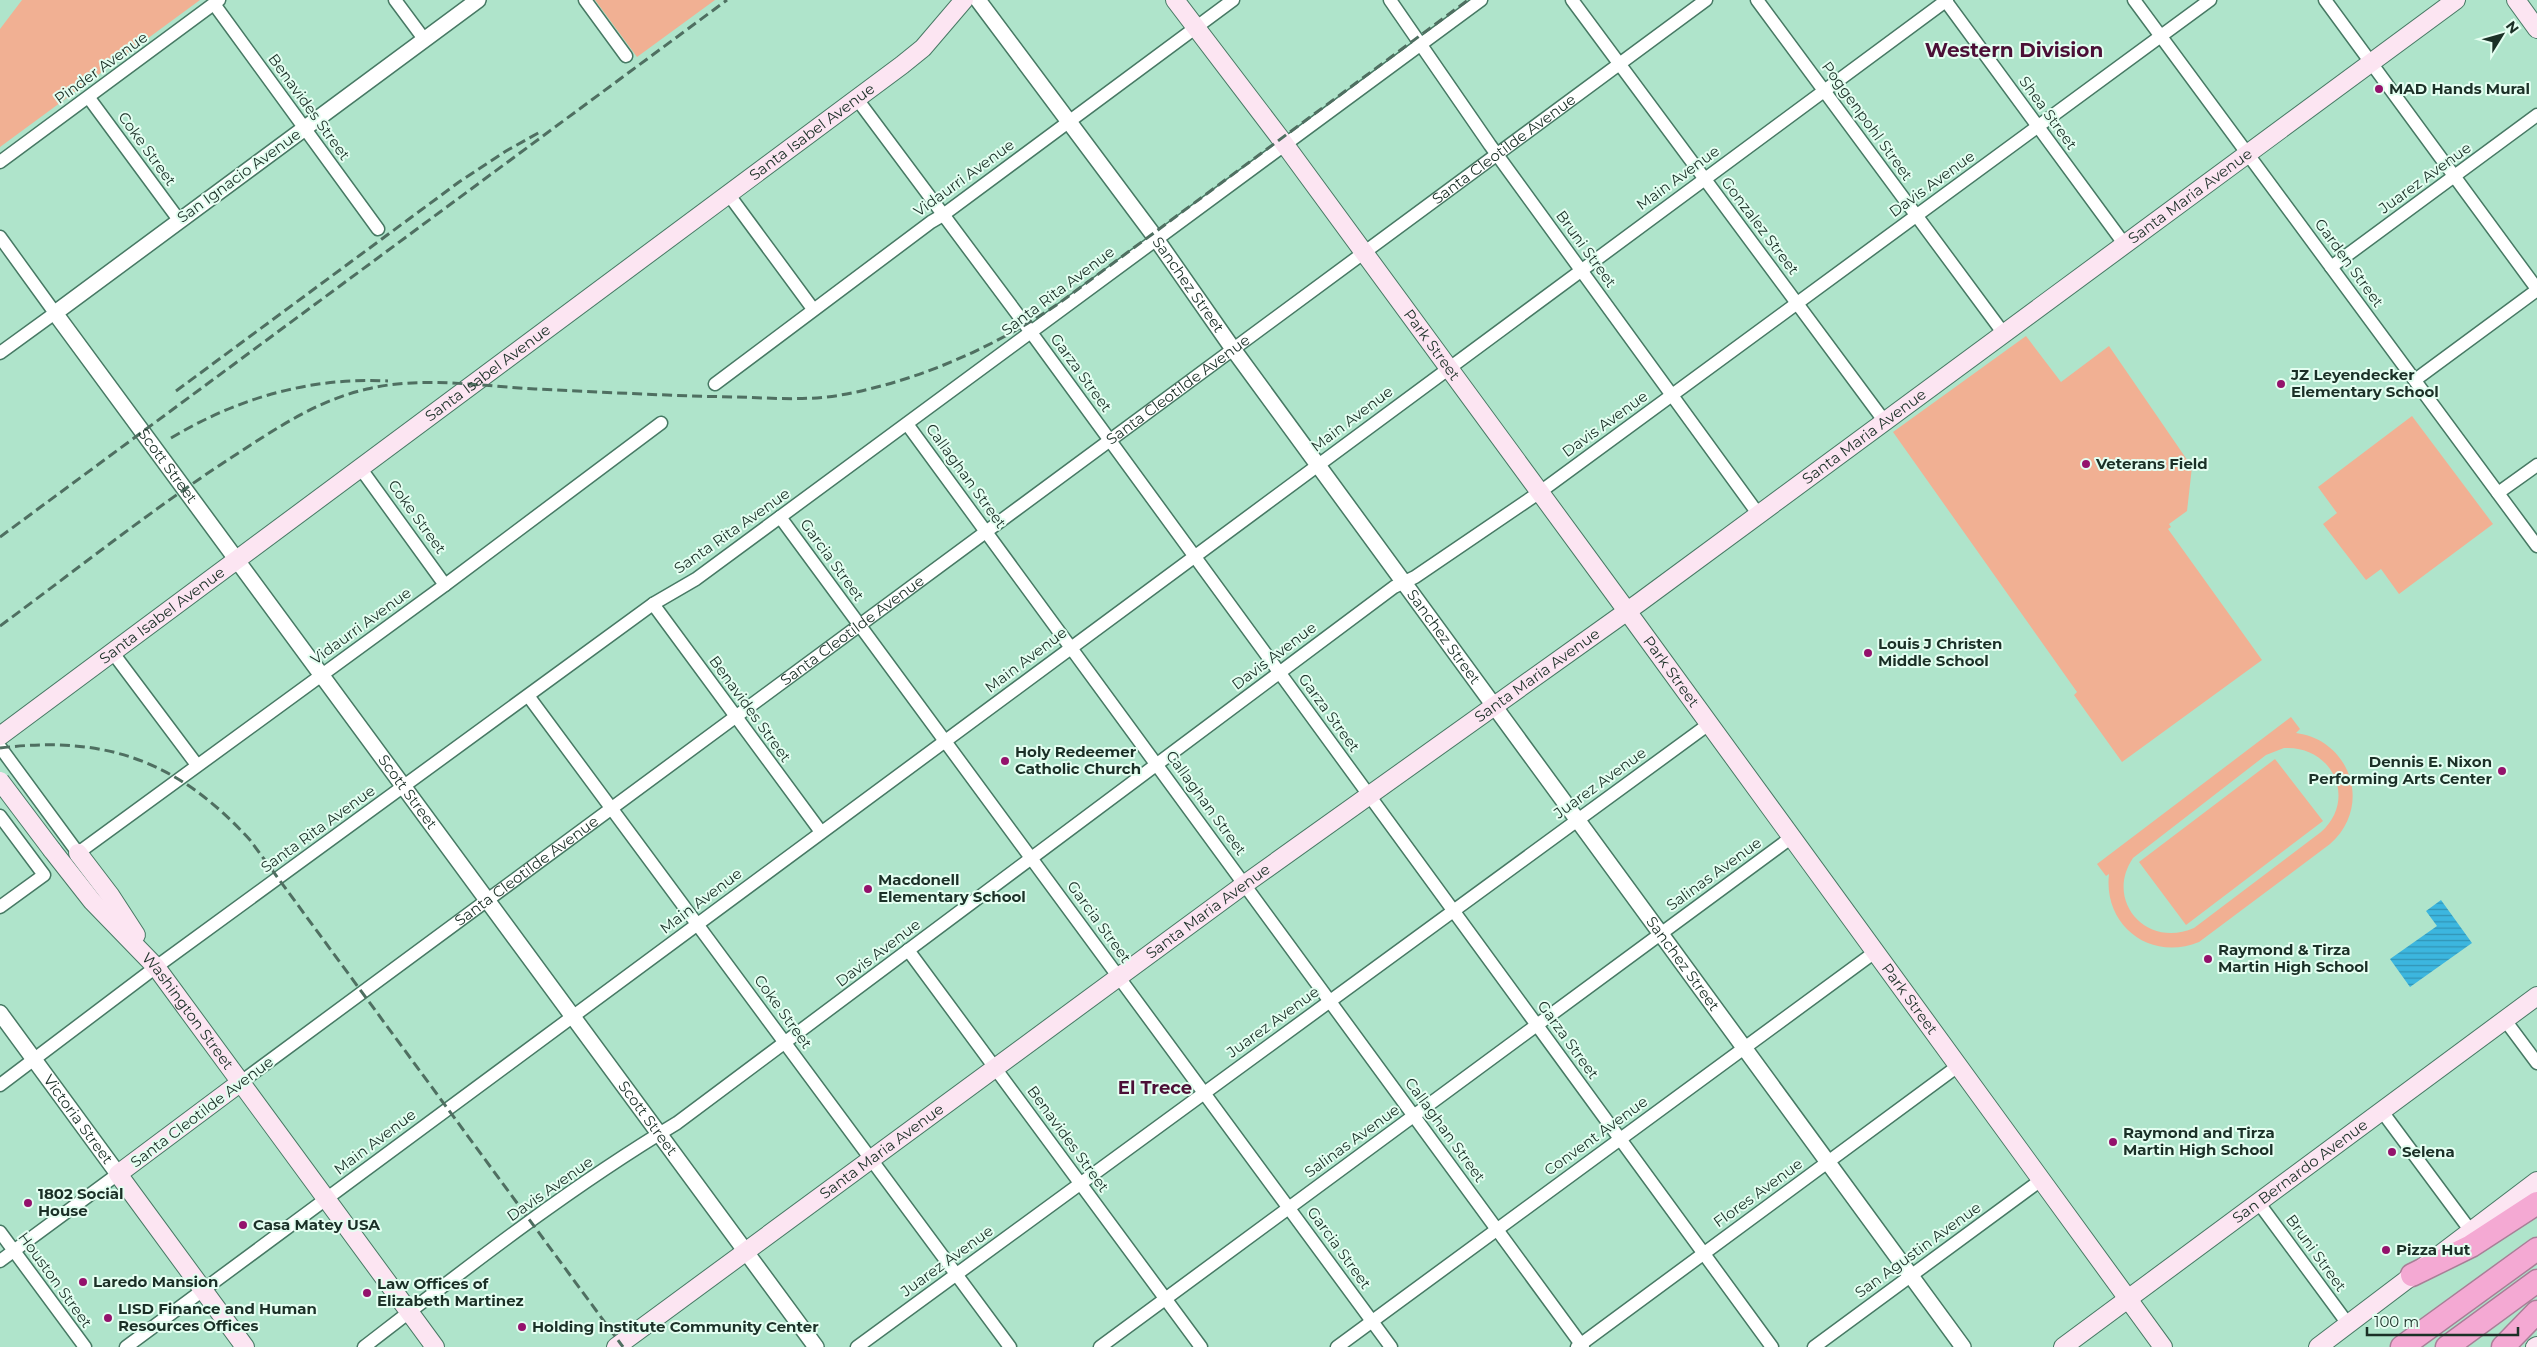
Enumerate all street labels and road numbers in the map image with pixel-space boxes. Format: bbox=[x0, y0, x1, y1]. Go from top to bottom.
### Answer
street label: Pinder Avenue bbox=[50, 27, 151, 108]
street label: Benavides Street bbox=[264, 50, 354, 164]
street label: Poggenpohl Street bbox=[1818, 57, 1917, 184]
street label: Shea Street bbox=[2015, 72, 2081, 153]
street label: Santa Isabel Avenue bbox=[745, 79, 878, 184]
street label: Santa Cleotilde Avenue bbox=[1428, 90, 1579, 208]
street label: Coke Street bbox=[114, 108, 181, 189]
street label: San Ignacio Avenue bbox=[173, 124, 304, 227]
street label: Vidaurri Avenue bbox=[910, 135, 1018, 220]
street label: Juarez Avenue bbox=[2374, 138, 2475, 218]
street label: Main Avenue bbox=[1633, 141, 1723, 214]
street label: Santa Maria Avenue bbox=[2124, 144, 2256, 248]
street label: Davis Avenue bbox=[1885, 146, 1978, 221]
street label: Gonzalez Street bbox=[1717, 173, 1803, 278]
street label: Bruni Street bbox=[1552, 206, 1621, 291]
street label: Garden Street bbox=[2311, 215, 2388, 311]
street label: Sanchez Street bbox=[1149, 233, 1229, 336]
street label: Santa Rita Avenue bbox=[997, 242, 1118, 339]
street label: Park Street bbox=[1400, 305, 1465, 384]
street label: Santa Isabel Avenue bbox=[421, 320, 554, 426]
street label: Garza Street bbox=[1047, 330, 1116, 416]
street label: Santa Cleotilde Avenue bbox=[1102, 330, 1253, 449]
street label: Main Avenue bbox=[1307, 382, 1397, 456]
street label: Santa Maria Avenue bbox=[1798, 384, 1930, 488]
street label: Davis Avenue bbox=[1558, 386, 1651, 461]
street label: Callaghan Street bbox=[922, 420, 1011, 532]
street label: Scott Street bbox=[134, 424, 202, 507]
street label: Coke Street bbox=[384, 476, 451, 557]
street label: Santa Rita Avenue bbox=[670, 484, 793, 578]
street label: Garcia Street bbox=[796, 515, 869, 604]
street label: Santa Isabel Avenue bbox=[95, 562, 228, 668]
street label: Santa Cleotilde Avenue bbox=[776, 571, 928, 689]
street label: Vidaurri Avenue bbox=[307, 583, 415, 668]
street label: Sanchez Street bbox=[1403, 586, 1485, 688]
street label: Davis Avenue bbox=[1228, 618, 1320, 694]
street label: Main Avenue bbox=[981, 623, 1071, 697]
street label: Santa Maria Avenue bbox=[1471, 624, 1603, 726]
street label: Park Street bbox=[1639, 632, 1704, 711]
street label: Benavides Street bbox=[705, 652, 795, 766]
street label: Garza Street bbox=[1295, 670, 1364, 756]
street label: Juarez Avenue bbox=[1549, 743, 1650, 823]
street label: Callaghan Street bbox=[1162, 747, 1251, 859]
street label: Scott Street bbox=[374, 751, 442, 833]
street label: Santa Rita Avenue bbox=[257, 781, 379, 876]
street label: Santa Cleotilde Avenue bbox=[451, 811, 602, 930]
street label: Salinas Avenue bbox=[1662, 833, 1765, 914]
street label: Santa Maria Avenue bbox=[1142, 859, 1274, 963]
street label: Main Avenue bbox=[656, 864, 746, 938]
street label: Garcia Street bbox=[1063, 877, 1136, 966]
street label: Sanchez Street bbox=[1642, 912, 1724, 1015]
street label: Davis Avenue bbox=[832, 915, 924, 991]
street label: Washington Street bbox=[138, 948, 238, 1073]
street label: Park Street bbox=[1878, 959, 1942, 1038]
street label: Coke Street bbox=[750, 971, 817, 1052]
street label: Juarez Avenue bbox=[1222, 982, 1323, 1062]
street label: Garza Street bbox=[1534, 997, 1603, 1083]
street label: Santa Cleotilde Avenue bbox=[127, 1052, 277, 1172]
street label: Victoria Street bbox=[39, 1071, 117, 1168]
street label: Callaghan Street bbox=[1401, 1074, 1490, 1186]
street label: Scott Street bbox=[614, 1077, 682, 1159]
street label: Benavides Street bbox=[1023, 1082, 1113, 1196]
street label: Convent Avenue bbox=[1540, 1092, 1651, 1180]
street label: Santa Maria Avenue bbox=[816, 1099, 947, 1203]
street label: Salinas Avenue bbox=[1300, 1100, 1403, 1181]
street label: Main Avenue bbox=[330, 1105, 420, 1179]
street label: San Bernardo Avenue bbox=[2228, 1115, 2371, 1227]
street label: Davis Avenue bbox=[503, 1152, 597, 1225]
street label: Flores Avenue bbox=[1709, 1154, 1806, 1231]
street label: San Agustin Avenue bbox=[1851, 1197, 1984, 1302]
street label: Garcia Street bbox=[1303, 1203, 1376, 1292]
street label: Bruni Street bbox=[2282, 1210, 2351, 1295]
street label: Juarez Avenue bbox=[896, 1221, 997, 1301]
street label: Houston Street bbox=[14, 1228, 96, 1331]

